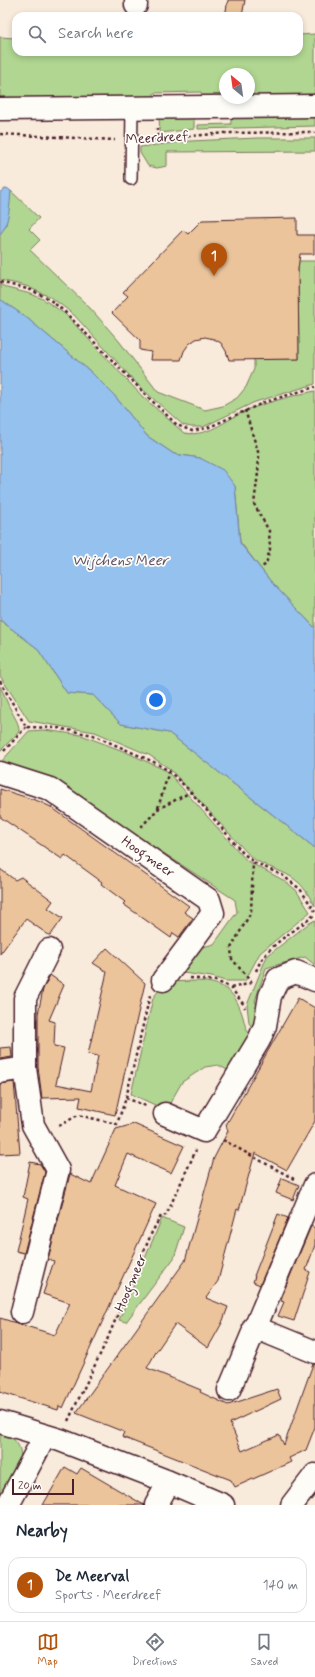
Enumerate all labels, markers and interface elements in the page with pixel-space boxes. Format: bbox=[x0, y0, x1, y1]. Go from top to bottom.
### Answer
search box bbox=[12, 12, 303, 56]
icon: search bbox=[26, 23, 48, 45]
text: Search here bbox=[58, 24, 134, 44]
north arrow bbox=[219, 68, 255, 104]
street label: Meerdreef bbox=[125, 127, 189, 149]
pin: 1 bbox=[201, 243, 227, 276]
water label: Wijchens Meer bbox=[72, 551, 170, 571]
your location bbox=[146, 690, 166, 710]
street label: Hoogmeer bbox=[117, 832, 178, 884]
street label: Hoogmeer bbox=[111, 1251, 153, 1316]
scale bar bbox=[12, 1477, 74, 1496]
text: 20 m bbox=[18, 1479, 41, 1493]
text: Nearby bbox=[16, 1520, 68, 1542]
text: De Meerval bbox=[55, 1567, 129, 1587]
text: 1 bbox=[27, 1577, 33, 1594]
text: 140 m bbox=[263, 1577, 298, 1594]
text: Sports · Meerdreef bbox=[55, 1587, 161, 1604]
tab: Map bbox=[37, 1631, 59, 1669]
tab: Directions bbox=[132, 1631, 177, 1669]
tab: Saved bbox=[251, 1631, 278, 1669]

